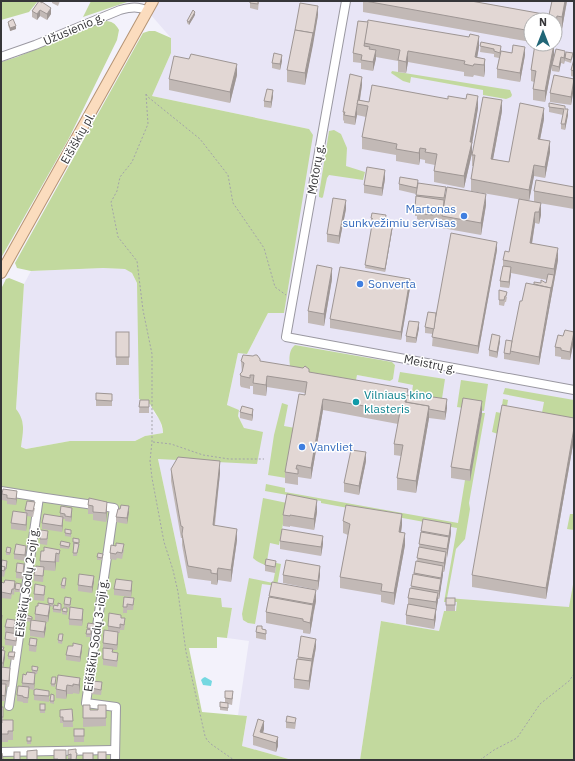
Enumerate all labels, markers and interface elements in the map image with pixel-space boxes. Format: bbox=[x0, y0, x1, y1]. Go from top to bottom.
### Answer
street label: Užusienio g. bbox=[41, 9, 107, 48]
north arrow bbox=[523, 12, 563, 52]
text: N bbox=[539, 15, 547, 29]
street label: Eišiškių pl. bbox=[57, 109, 98, 166]
street label: Motorų g. bbox=[304, 142, 327, 195]
place label: Martonas sunkvežimiu servisas bbox=[342, 201, 456, 230]
marker: Martonas sunkvežimiu servisas bbox=[459, 211, 469, 221]
place label: Sonverta bbox=[368, 276, 416, 291]
marker: Sonverta bbox=[355, 279, 365, 289]
street label: Meistrų g. bbox=[403, 351, 458, 376]
place label: Vilniaus kino klasteris bbox=[364, 387, 432, 416]
marker: Vilniaus kino klasteris bbox=[351, 397, 361, 407]
place label: Vanvliet bbox=[310, 439, 353, 454]
marker: Vanvliet bbox=[297, 442, 307, 452]
street label: Eišiškių Sodų 2-oji g. bbox=[11, 526, 42, 638]
street label: Eišiškių Sodų 3-ioji g. bbox=[80, 577, 111, 693]

